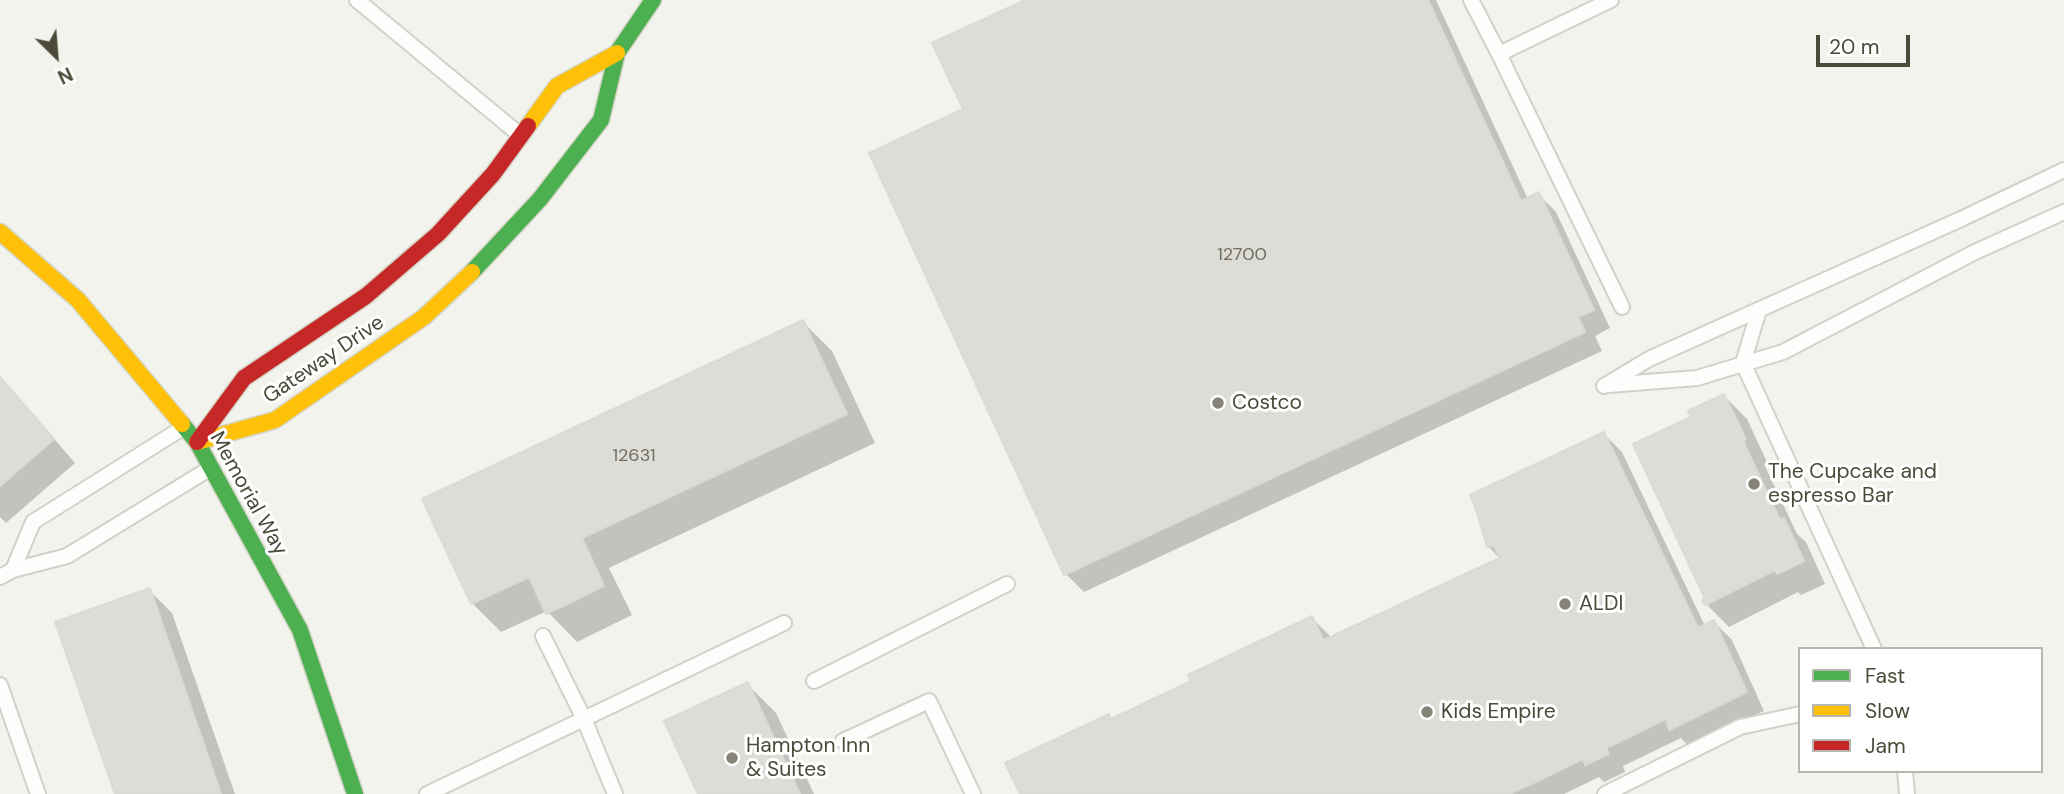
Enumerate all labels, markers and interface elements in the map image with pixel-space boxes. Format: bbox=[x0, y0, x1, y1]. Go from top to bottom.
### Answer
north arrow bbox=[21, 21, 91, 91]
scale bar bbox=[1819, 21, 1913, 65]
text: 20 m bbox=[1829, 33, 1880, 61]
text: N bbox=[54, 61, 77, 90]
house number: 12700 bbox=[1217, 244, 1267, 266]
street label: Gateway Drive bbox=[259, 310, 389, 410]
place label: Costco bbox=[1232, 390, 1302, 416]
marker: Costco bbox=[1210, 395, 1226, 411]
street label: Memorial Way bbox=[204, 428, 292, 560]
house number: 12631 bbox=[612, 445, 656, 467]
place label: The Cupcake and espresso Bar bbox=[1768, 459, 1937, 509]
marker: The Cupcake and espresso Bar bbox=[1746, 476, 1762, 492]
place label: ALDI bbox=[1579, 591, 1623, 617]
marker: ALDI bbox=[1557, 596, 1573, 612]
legend bbox=[1798, 647, 2043, 773]
text: Fast bbox=[1865, 662, 1905, 690]
text: Slow bbox=[1865, 697, 1910, 725]
place label: Kids Empire bbox=[1441, 699, 1556, 725]
marker: Kids Empire bbox=[1419, 704, 1435, 720]
text: Jam bbox=[1865, 732, 1906, 760]
place label: Hampton Inn & Suites bbox=[746, 733, 870, 783]
marker: Hampton Inn & Suites bbox=[724, 750, 740, 766]

